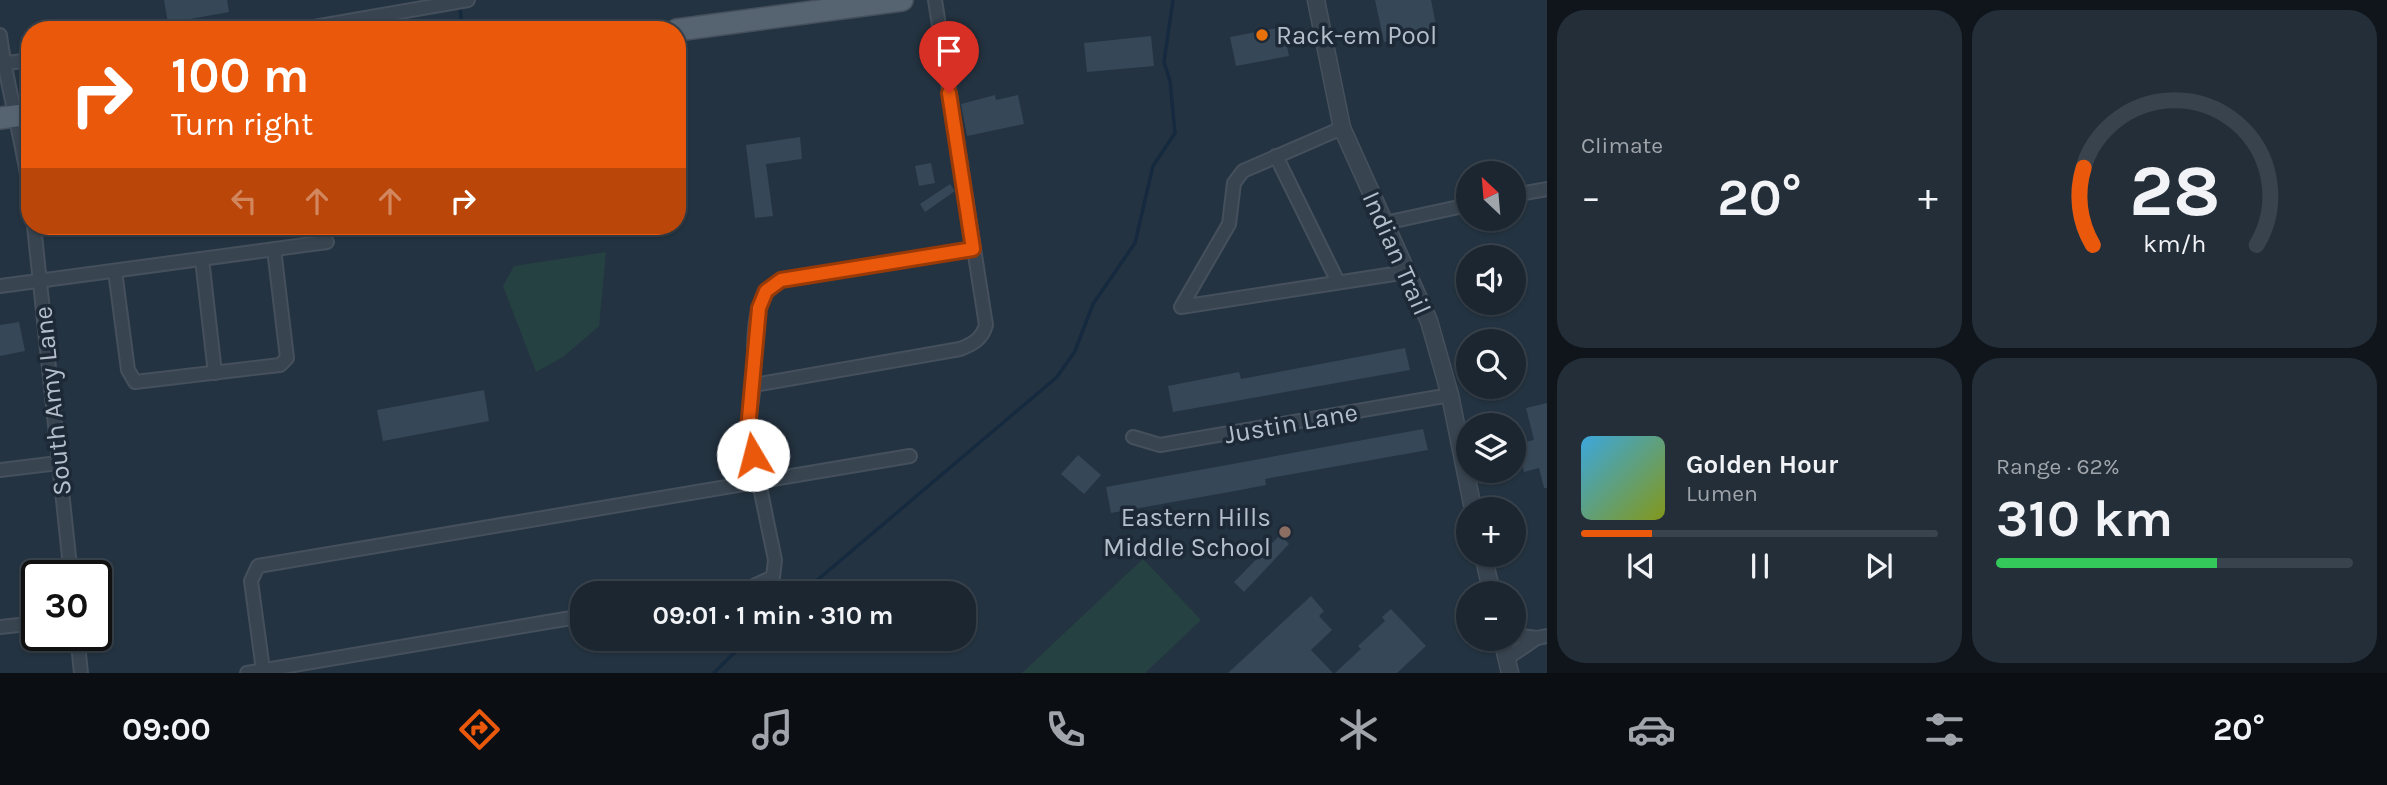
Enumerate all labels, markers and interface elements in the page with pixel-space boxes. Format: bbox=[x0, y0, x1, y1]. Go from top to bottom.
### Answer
place label: Rack-em Pool bbox=[1276, 20, 1437, 51]
pin bbox=[919, 21, 979, 93]
marker: Rack-em Pool bbox=[1254, 27, 1270, 43]
icon: arrive bbox=[930, 32, 968, 70]
text: 100 m bbox=[171, 47, 309, 104]
icon: right bbox=[56, 49, 147, 140]
text: Turn right bbox=[171, 106, 313, 143]
text: Climate bbox=[1581, 132, 1663, 159]
text: 28 bbox=[2129, 148, 2220, 233]
north arrow bbox=[1456, 161, 1526, 231]
map controls bbox=[1456, 161, 1526, 651]
text: 20° bbox=[1717, 167, 1802, 228]
text: − bbox=[1581, 175, 1601, 220]
text: + bbox=[1918, 175, 1938, 220]
icon: left bbox=[225, 182, 263, 220]
icon: ahead bbox=[298, 182, 336, 220]
icon: ahead bbox=[371, 182, 409, 220]
icon: right bbox=[444, 182, 482, 220]
street label: Indian Trail bbox=[1356, 187, 1438, 320]
text: km/h bbox=[2143, 229, 2206, 258]
button: sound bbox=[1456, 245, 1526, 315]
street label: South Amy Lane bbox=[27, 305, 78, 497]
button: search bbox=[1456, 329, 1526, 399]
street label: Justin Lane bbox=[1222, 397, 1360, 450]
button: layers bbox=[1456, 413, 1526, 483]
position arrow bbox=[716, 418, 790, 492]
text: Golden Hour bbox=[1686, 449, 1838, 480]
text: Range · 62% bbox=[1996, 453, 2120, 480]
text: Lumen bbox=[1686, 480, 1758, 507]
text: 310 km bbox=[1996, 488, 2173, 549]
button: + bbox=[1456, 497, 1526, 567]
place label: Eastern Hills Middle School bbox=[1103, 502, 1271, 563]
marker: Eastern Hills Middle School bbox=[1277, 524, 1293, 540]
icon: previous bbox=[1622, 547, 1660, 585]
icon: pause bbox=[1741, 547, 1779, 585]
icon: next bbox=[1860, 547, 1898, 585]
speed limit sign: 30 bbox=[21, 560, 112, 651]
button: − bbox=[1456, 581, 1526, 651]
text: 09:01 · 1 min · 310 m bbox=[653, 600, 893, 631]
icon: directions bbox=[455, 705, 504, 754]
icon: music bbox=[748, 705, 797, 754]
icon: phone bbox=[1041, 705, 1090, 754]
icon: climate bbox=[1334, 705, 1383, 754]
icon: car bbox=[1627, 705, 1676, 754]
icon: filters bbox=[1920, 705, 1969, 754]
text: 09:00 bbox=[122, 711, 211, 748]
text: 20° bbox=[2213, 711, 2265, 748]

